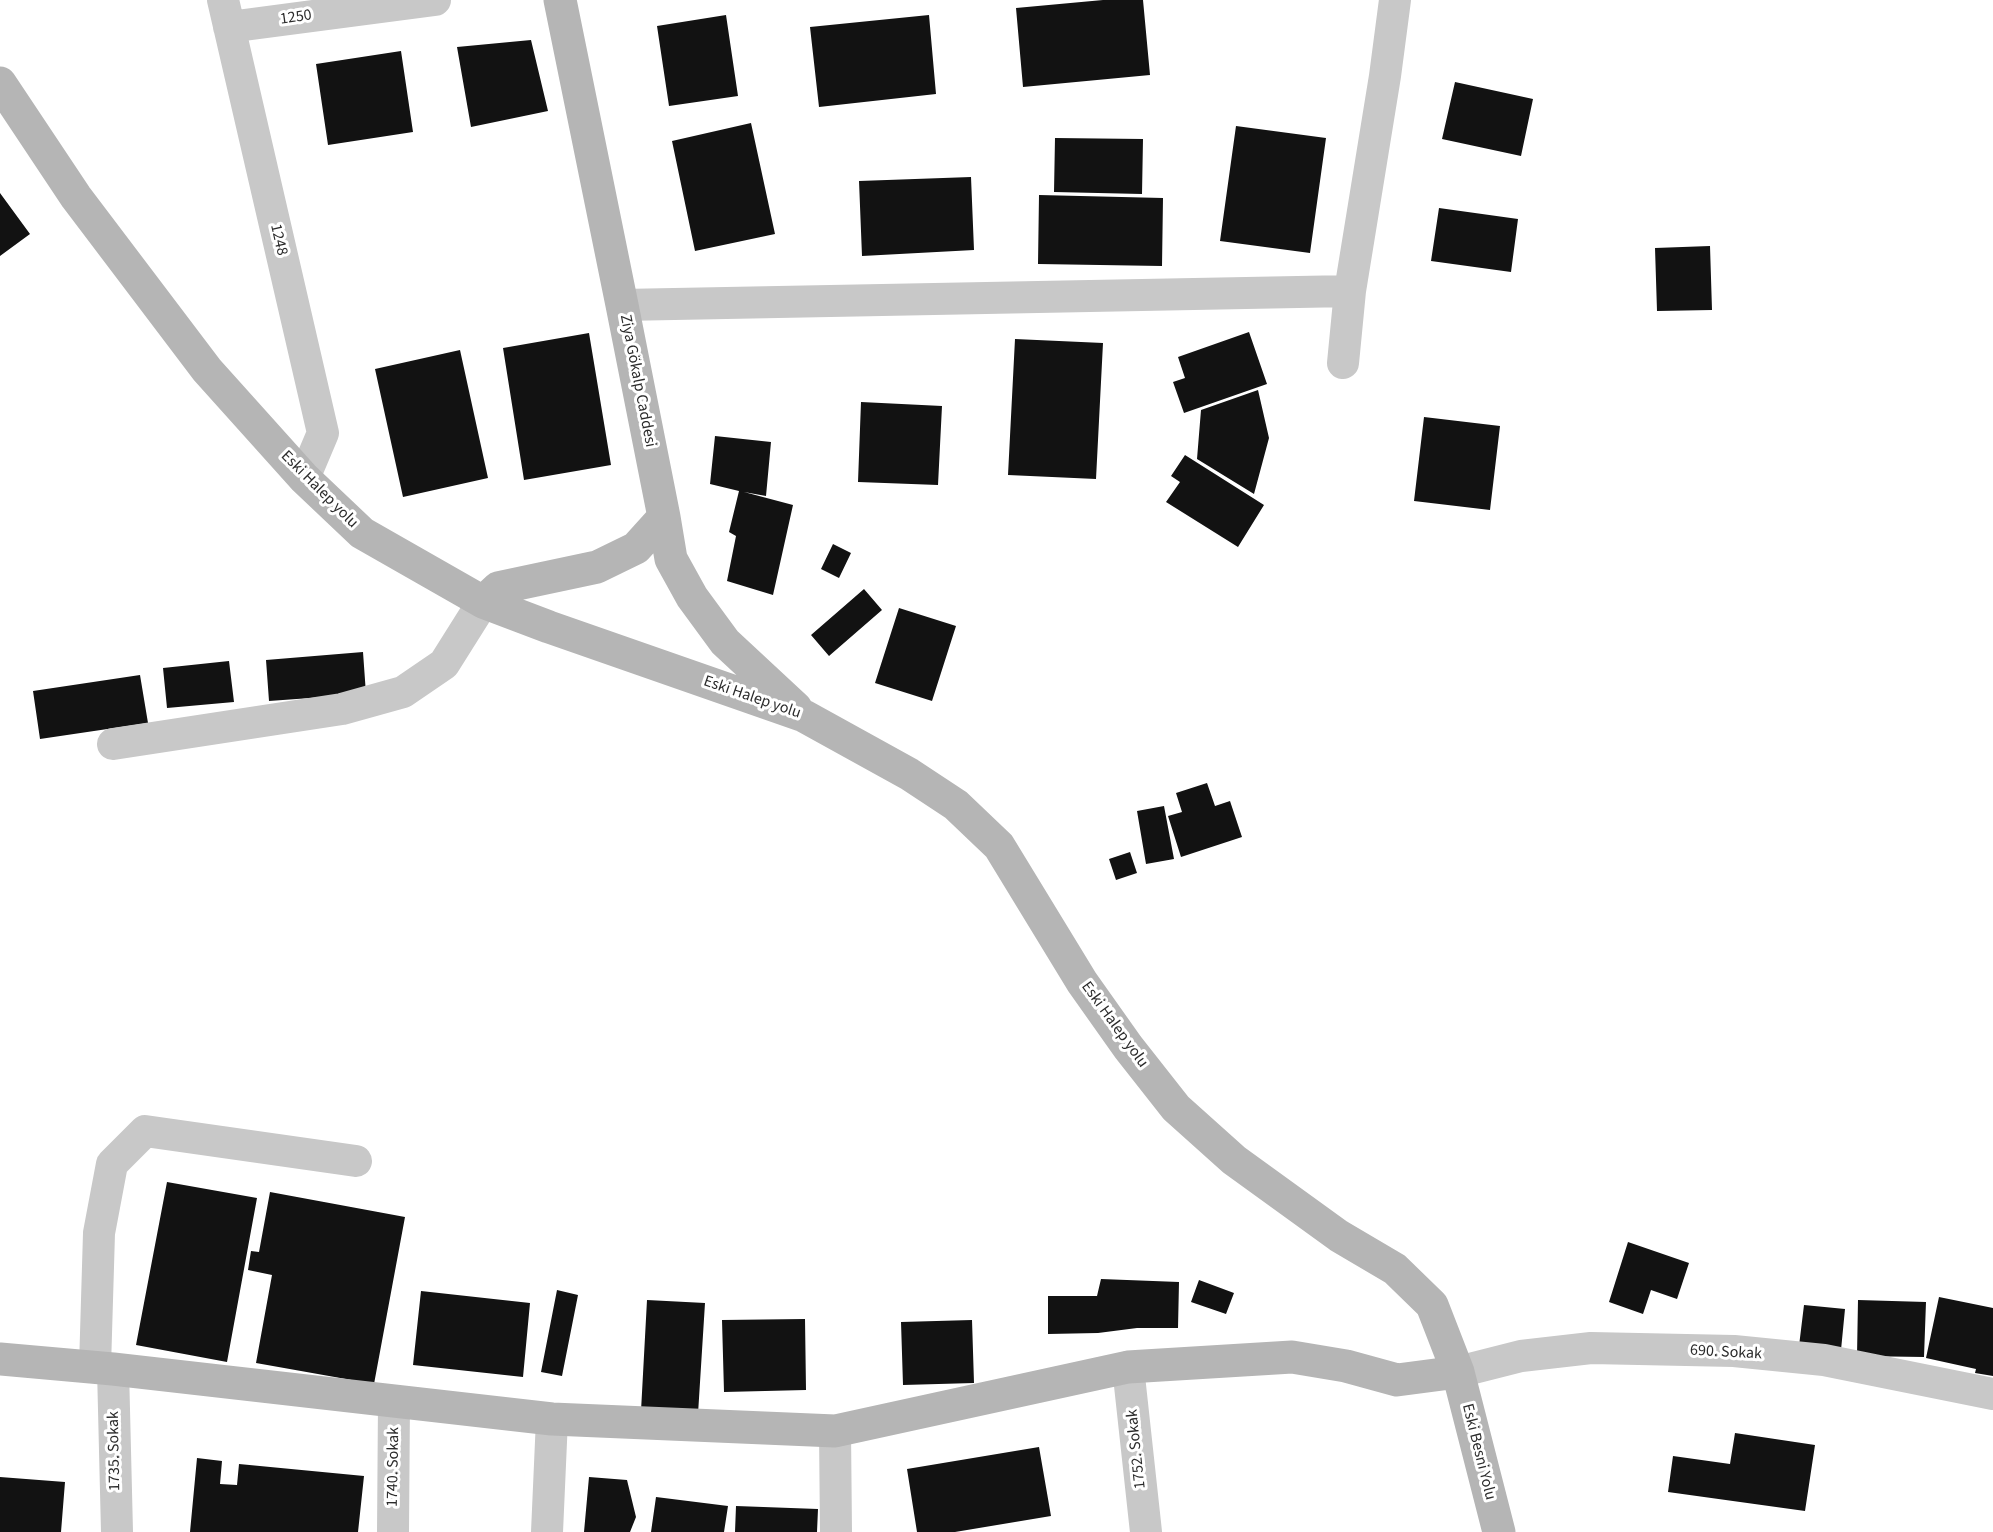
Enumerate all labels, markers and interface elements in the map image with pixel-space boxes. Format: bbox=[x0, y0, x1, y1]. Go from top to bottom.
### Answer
street label: 1250 bbox=[279, 6, 313, 30]
street label: 1248 bbox=[265, 222, 291, 258]
street label: Ziya Gökalp Caddesi bbox=[615, 313, 659, 449]
street label: Eski Halep yolu bbox=[276, 447, 362, 533]
street label: Eski Halep yolu bbox=[701, 672, 803, 724]
street label: Eski Halep yolu bbox=[1076, 978, 1152, 1072]
street label: 690. Sokak bbox=[1690, 1342, 1762, 1364]
street label: Eski Besni Yolu bbox=[1457, 1402, 1499, 1502]
street label: 1752. Sokak bbox=[1123, 1408, 1151, 1490]
street label: 1735. Sokak bbox=[105, 1411, 125, 1491]
street label: 1740. Sokak bbox=[384, 1427, 404, 1507]

